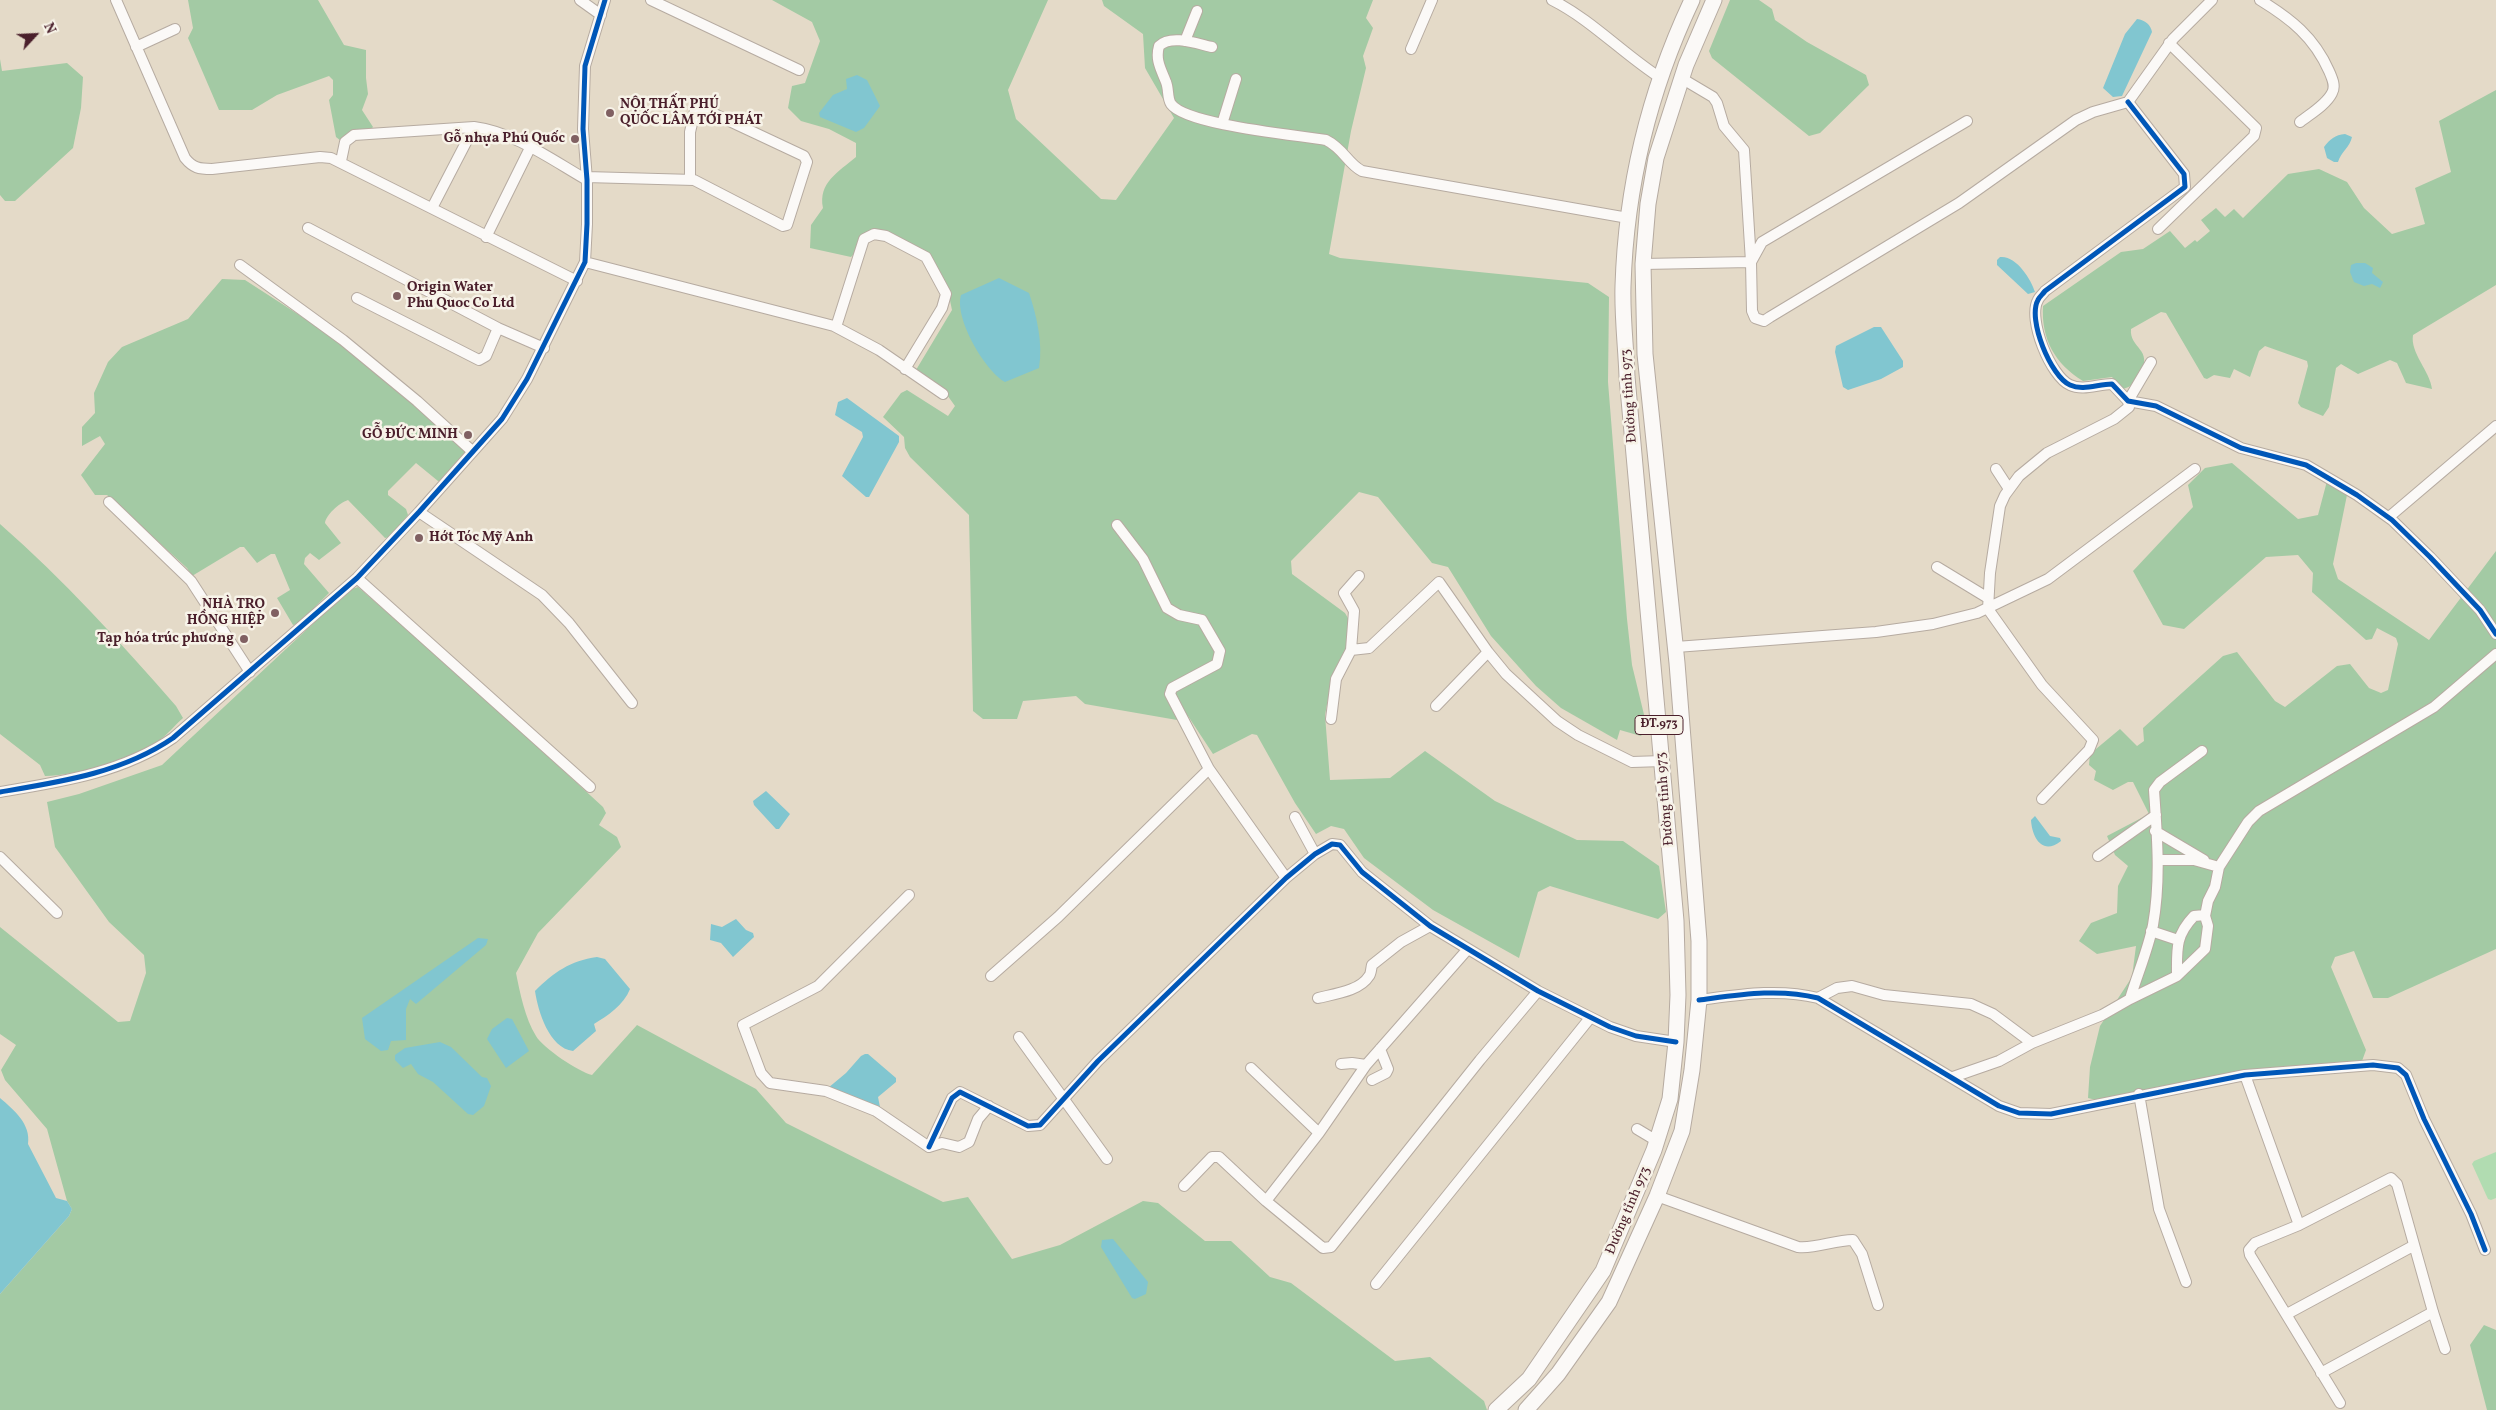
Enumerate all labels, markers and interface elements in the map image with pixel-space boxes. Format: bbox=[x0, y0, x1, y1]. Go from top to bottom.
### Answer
north arrow bbox=[10, 10, 60, 60]
text: N bbox=[38, 20, 60, 37]
place label: NỘI THẤT PHÚ QUỐC LÂM TỚI PHÁT bbox=[620, 97, 763, 130]
marker: NỘI THẤT PHÚ QUỐC LÂM TỚI PHÁT bbox=[604, 107, 616, 119]
place label: Gỗ nhựa Phú Quốc bbox=[444, 131, 565, 147]
marker: Gỗ nhựa Phú Quốc bbox=[569, 133, 581, 145]
place label: Origin Water Phu Quoc Co Ltd bbox=[407, 280, 514, 312]
marker: Origin Water Phu Quoc Co Ltd bbox=[391, 290, 403, 302]
street label: Đường tỉnh 973 bbox=[1618, 349, 1642, 443]
place label: GỖ ĐỨC MINH bbox=[362, 427, 458, 443]
marker: GỖ ĐỨC MINH bbox=[462, 429, 474, 441]
place label: Hớt Tóc Mỹ Anh bbox=[429, 530, 533, 546]
marker: Hớt Tóc Mỹ Anh bbox=[413, 532, 425, 544]
place label: NHÀ TRỌ HỒNG HIỆP bbox=[187, 597, 265, 630]
marker: NHÀ TRỌ HỒNG HIỆP bbox=[269, 607, 281, 619]
place label: Tạp hóa trúc phương bbox=[97, 631, 234, 647]
marker: Tạp hóa trúc phương bbox=[238, 633, 250, 645]
road number: ĐT.973 bbox=[1635, 716, 1683, 734]
street label: Đường tỉnh 973 bbox=[1654, 751, 1678, 847]
street label: Đường tỉnh 973 bbox=[1603, 1164, 1655, 1258]

